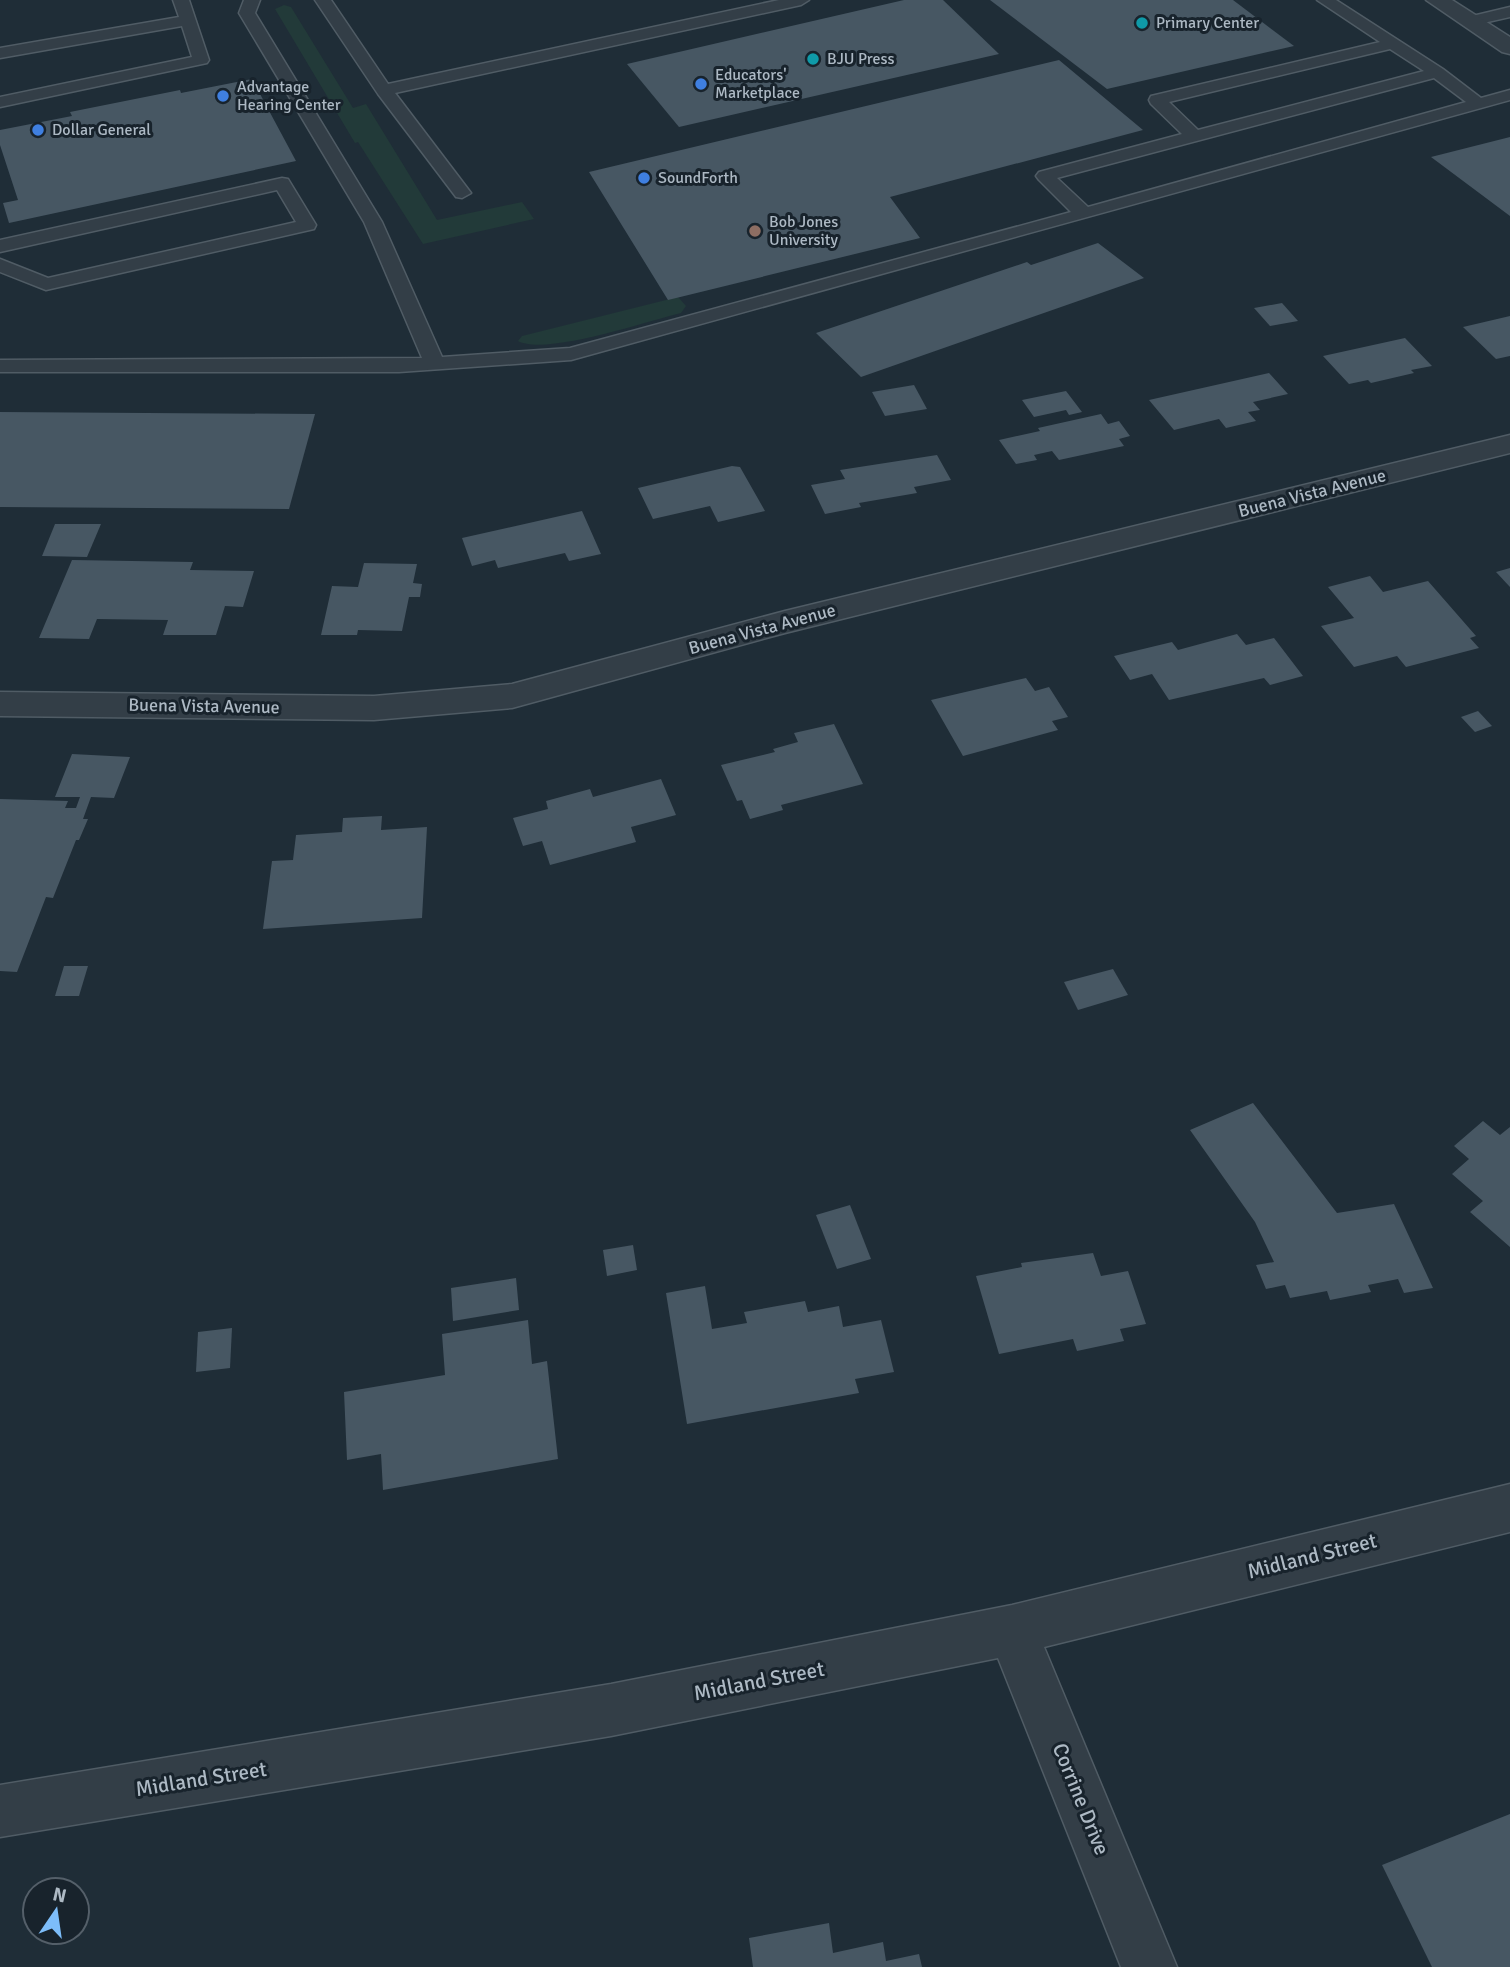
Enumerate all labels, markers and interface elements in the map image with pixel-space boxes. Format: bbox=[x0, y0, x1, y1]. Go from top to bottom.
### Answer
place label: Primary Center bbox=[1156, 13, 1259, 33]
marker: Primary Center bbox=[1134, 15, 1150, 31]
place label: BJU Press bbox=[827, 49, 894, 69]
marker: BJU Press bbox=[805, 51, 821, 67]
place label: Educators' Marketplace bbox=[715, 65, 800, 103]
marker: Educators' Marketplace bbox=[693, 76, 709, 92]
place label: Advantage Hearing Center bbox=[237, 77, 341, 115]
marker: Advantage Hearing Center bbox=[215, 88, 231, 104]
place label: Dollar General bbox=[52, 120, 151, 140]
marker: Dollar General bbox=[30, 122, 46, 138]
place label: SoundForth bbox=[658, 168, 738, 188]
marker: SoundForth bbox=[636, 170, 652, 186]
place label: Bob Jones University bbox=[769, 212, 839, 250]
marker: Bob Jones University bbox=[747, 223, 763, 239]
street label: Buena Vista Avenue bbox=[1236, 464, 1388, 522]
street label: Buena Vista Avenue bbox=[686, 599, 838, 659]
street label: Buena Vista Avenue bbox=[128, 694, 280, 718]
street label: Midland Street bbox=[1245, 1527, 1379, 1585]
street label: Midland Street bbox=[691, 1656, 827, 1706]
street label: Corrine Drive bbox=[1047, 1739, 1115, 1859]
street label: Midland Street bbox=[134, 1756, 268, 1802]
north arrow bbox=[21, 1876, 91, 1946]
text: N bbox=[50, 1882, 69, 1909]

